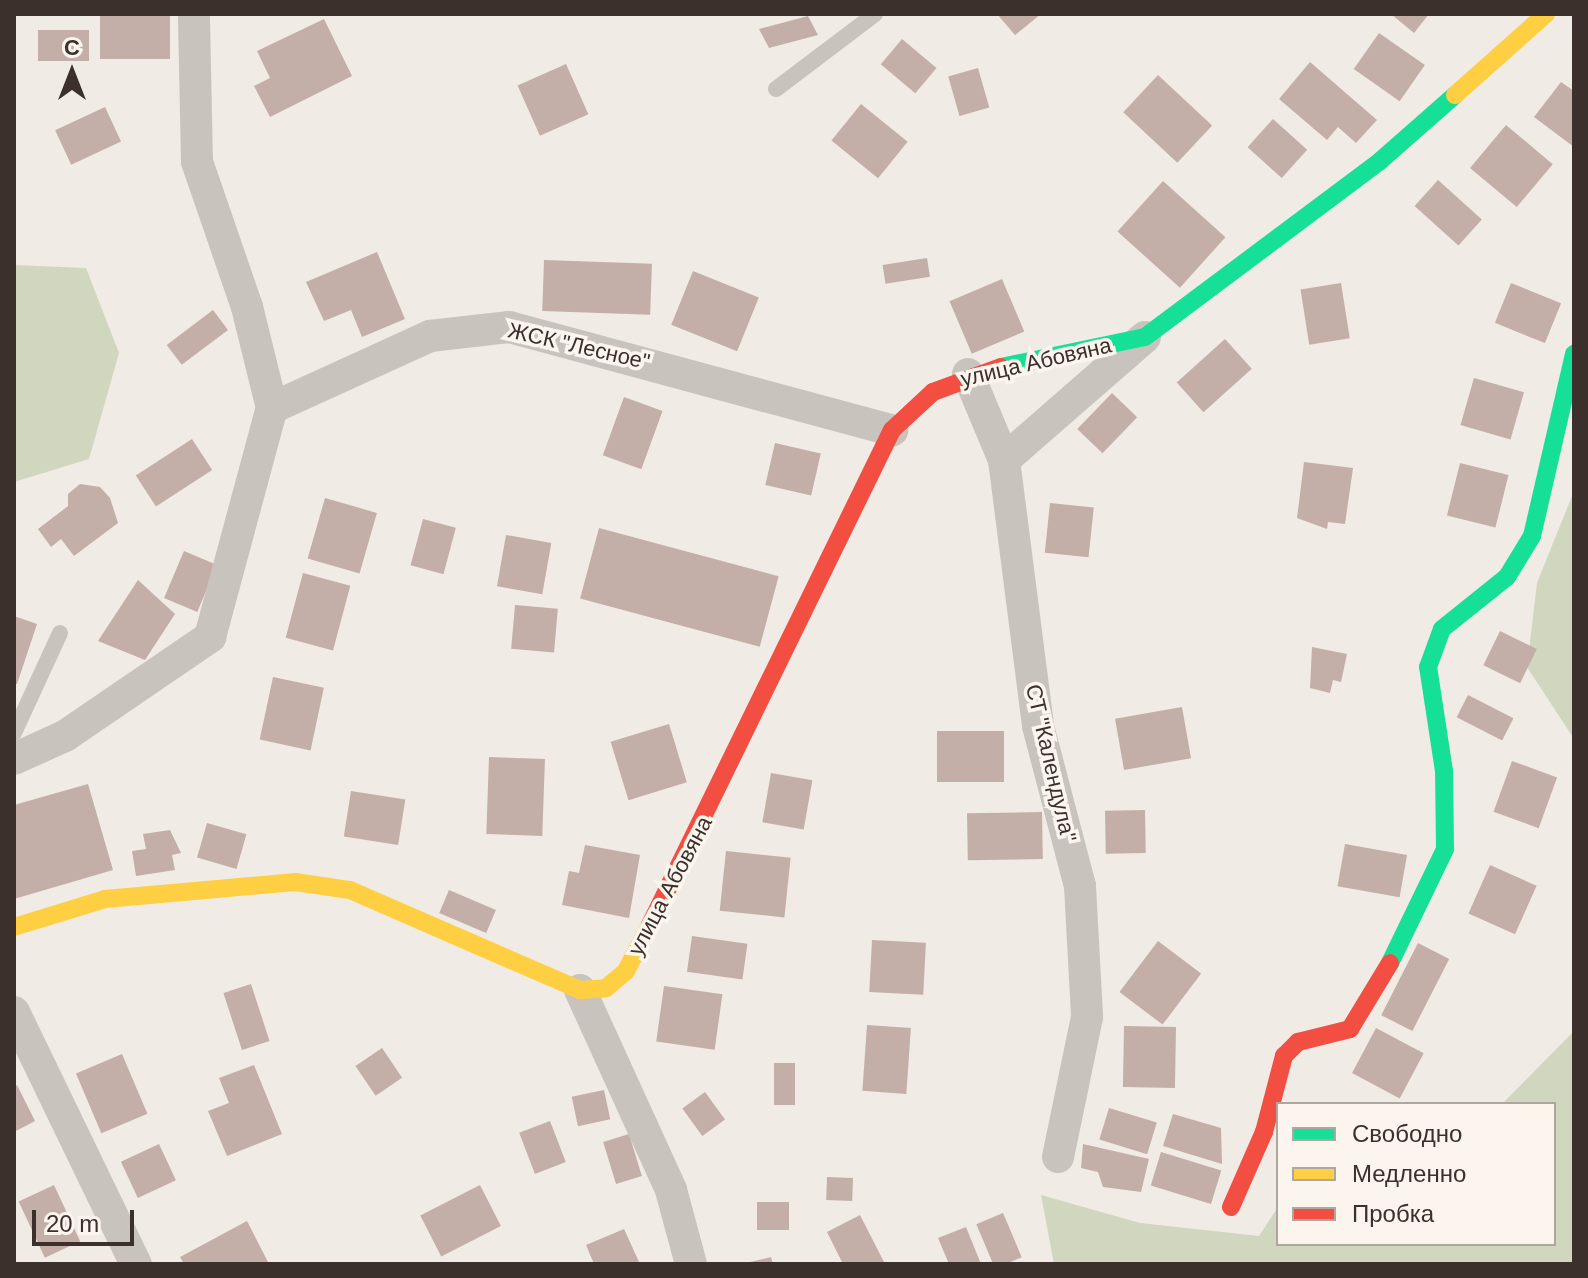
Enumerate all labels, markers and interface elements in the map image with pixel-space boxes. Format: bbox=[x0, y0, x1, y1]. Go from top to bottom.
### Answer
north arrow bbox=[32, 32, 112, 112]
text: С bbox=[64, 35, 80, 60]
street label: ЖСК "Лесное" bbox=[505, 317, 653, 375]
street label: улица Абовяна bbox=[958, 332, 1114, 392]
street label: СТ "Календула" bbox=[1020, 682, 1082, 844]
street label: улица Абовяна bbox=[622, 812, 718, 960]
legend bbox=[1276, 1102, 1556, 1246]
text: Свободно bbox=[1352, 1120, 1462, 1147]
text: Медленно bbox=[1352, 1160, 1466, 1187]
scale bar bbox=[36, 1194, 138, 1244]
text: Пробка bbox=[1352, 1200, 1434, 1227]
text: 20 m bbox=[46, 1210, 99, 1237]

